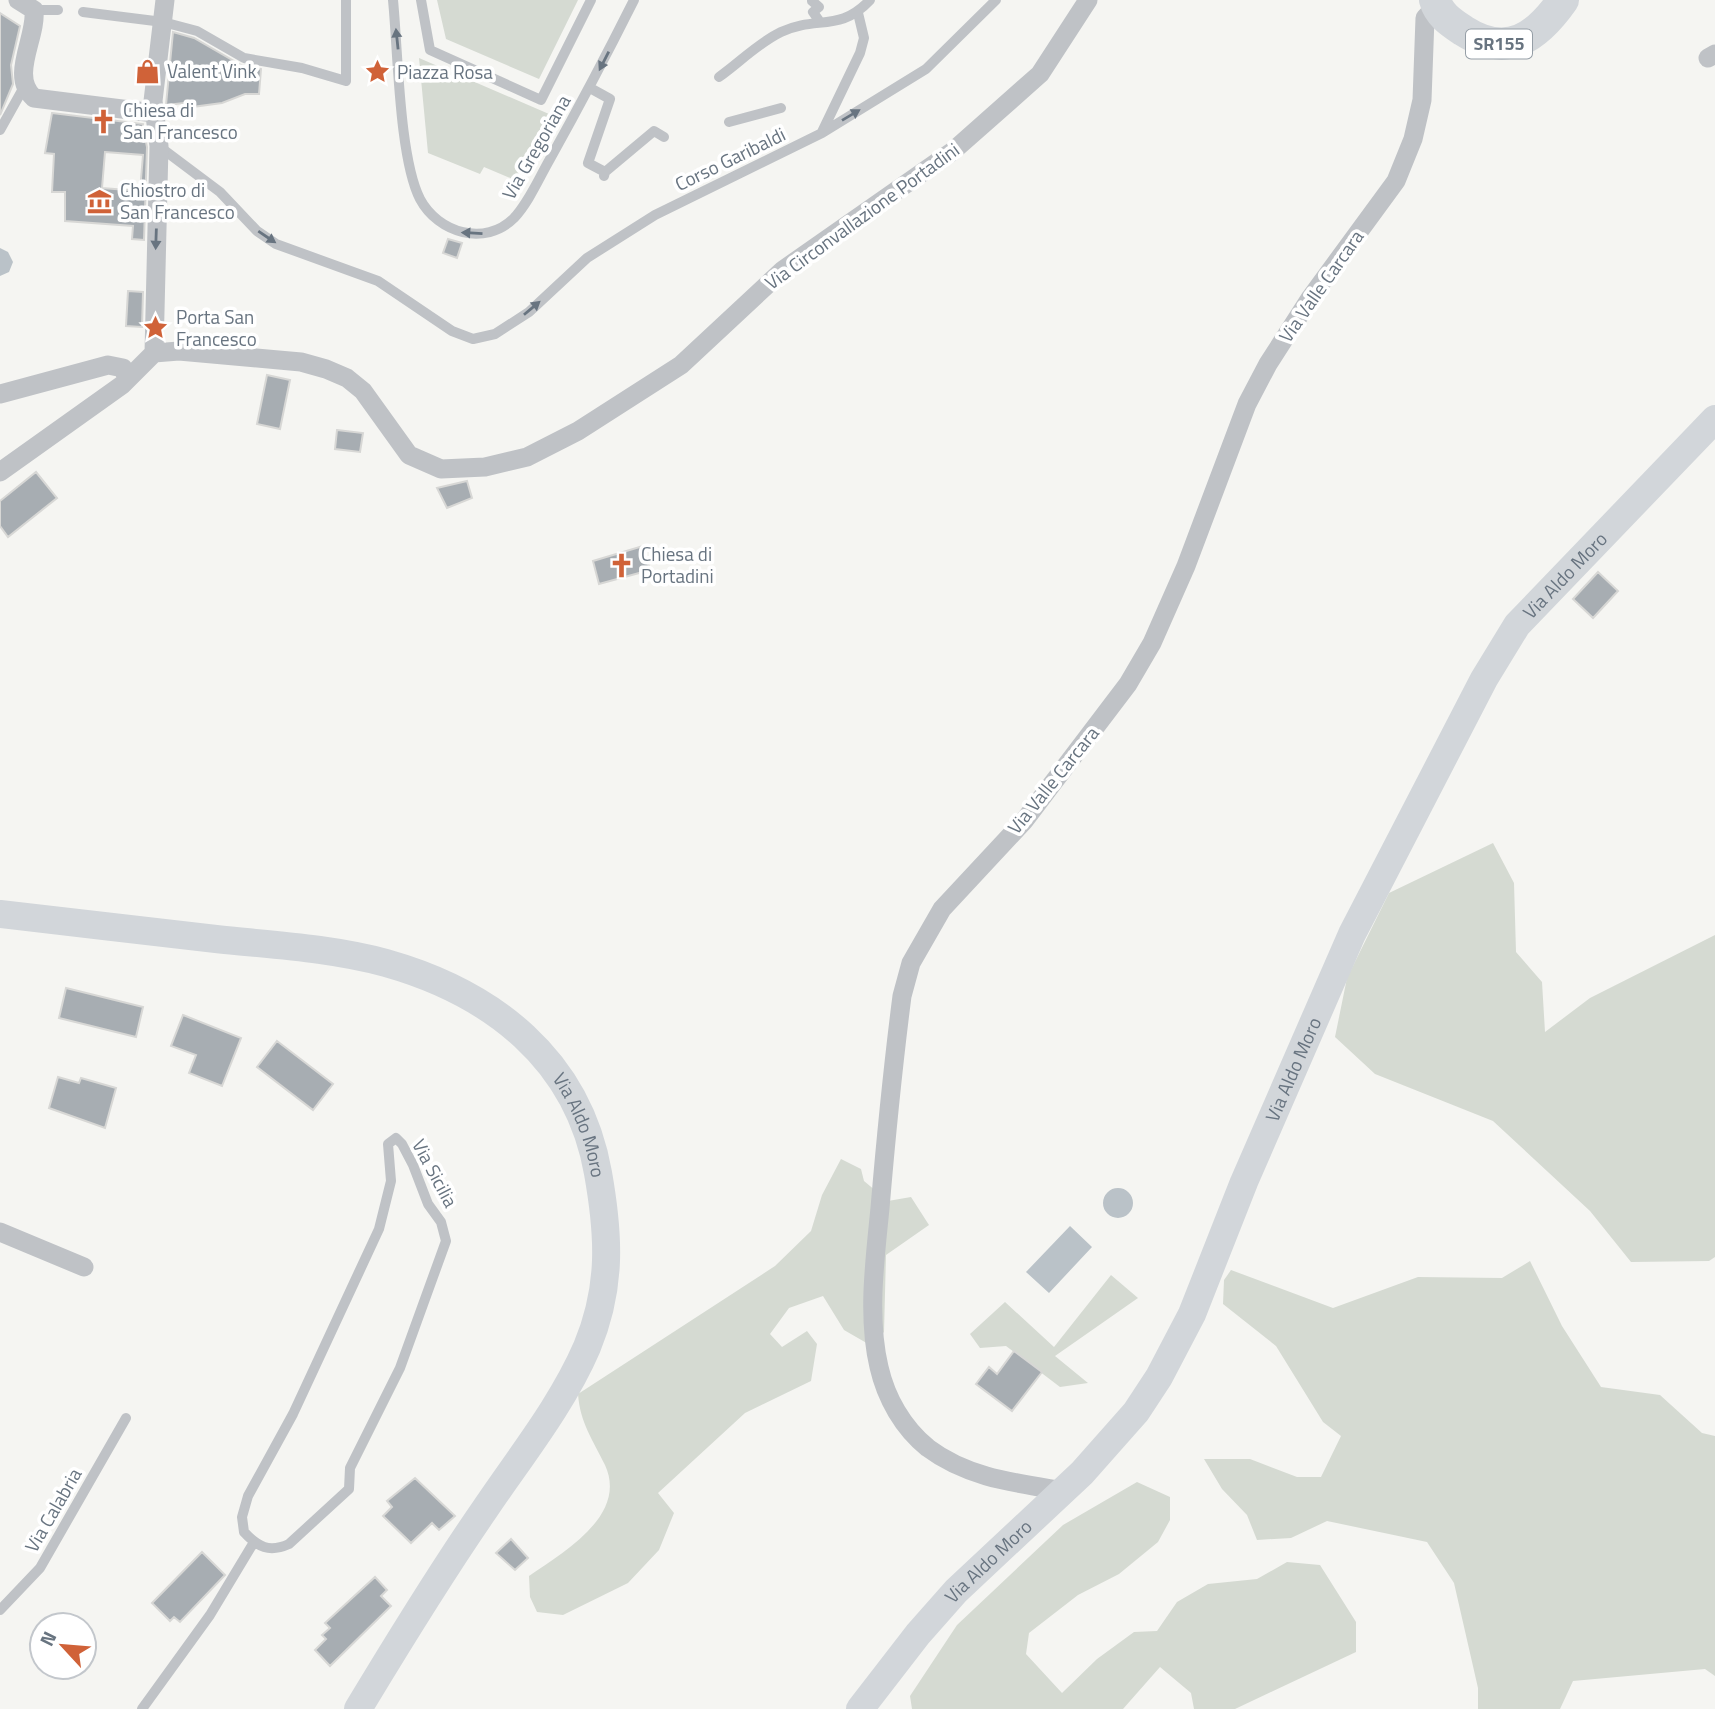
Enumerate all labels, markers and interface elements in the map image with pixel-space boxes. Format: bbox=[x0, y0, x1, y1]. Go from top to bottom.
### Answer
one-way arrow bbox=[391, 28, 402, 50]
road number: SR155 bbox=[1466, 29, 1532, 58]
one-way arrow bbox=[598, 51, 609, 71]
place label: Valent Vink bbox=[167, 56, 257, 85]
shop icon: Valent Vink bbox=[133, 57, 161, 85]
place label: Piazza Rosa bbox=[397, 57, 493, 86]
place icon: Piazza Rosa bbox=[363, 58, 391, 86]
street label: Via Gregoriana bbox=[494, 89, 577, 204]
place label: Chiesa di San Francesco bbox=[123, 95, 238, 146]
church icon: Chiesa di San Francesco bbox=[89, 107, 117, 135]
one-way arrow bbox=[841, 109, 860, 122]
street label: Corso Garibaldi bbox=[670, 119, 790, 198]
street label: Via Circonvallazione Portadini bbox=[758, 135, 965, 296]
place label: Chiostro di San Francesco bbox=[120, 175, 235, 226]
museum icon: Chiostro di San Francesco bbox=[86, 187, 114, 215]
street label: Via Valle Carcara bbox=[1271, 223, 1371, 348]
one-way arrow bbox=[461, 227, 483, 238]
one-way arrow bbox=[151, 228, 162, 250]
one-way arrow bbox=[257, 231, 277, 244]
one-way arrow bbox=[524, 301, 541, 316]
place label: Porta San Francesco bbox=[176, 302, 257, 353]
place icon: Porta San Francesco bbox=[142, 314, 170, 342]
street label: Via Aldo Moro bbox=[1515, 525, 1613, 625]
place label: Chiesa di Portadini bbox=[641, 539, 714, 590]
church icon: Chiesa di Portadini bbox=[607, 551, 635, 579]
street label: Via Valle Carcara bbox=[1000, 719, 1106, 840]
street label: Via Aldo Moro bbox=[1257, 1012, 1328, 1126]
street label: Via Aldo Moro bbox=[546, 1066, 614, 1180]
street label: Via Sicilia bbox=[405, 1133, 466, 1213]
street label: Via Calabria bbox=[17, 1462, 89, 1557]
street label: Via Aldo Moro bbox=[937, 1512, 1038, 1609]
north arrow bbox=[28, 1611, 98, 1681]
text: N bbox=[31, 1626, 63, 1651]

